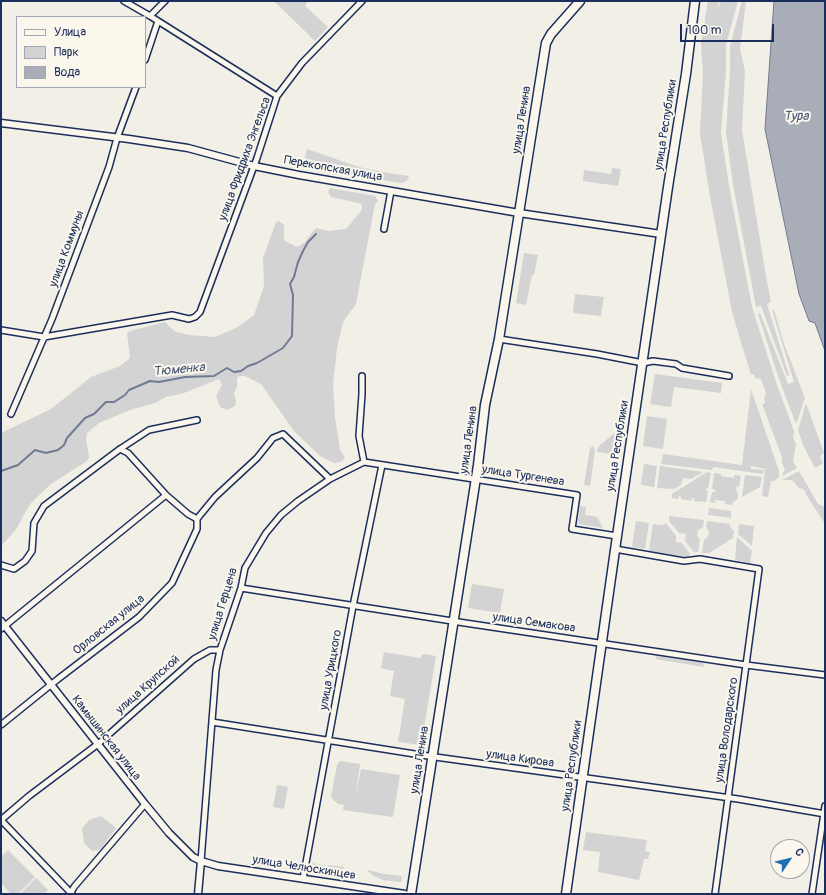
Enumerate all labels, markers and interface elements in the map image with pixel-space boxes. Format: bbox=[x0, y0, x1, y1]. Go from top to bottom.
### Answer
legend bbox=[16, 16, 146, 88]
scale bar bbox=[682, 16, 776, 42]
text: 100 m bbox=[687, 23, 721, 38]
text: Улица bbox=[54, 25, 86, 40]
text: Парк bbox=[54, 45, 79, 60]
text: Вода bbox=[54, 65, 80, 80]
street label: улица Республики bbox=[652, 79, 680, 171]
street label: улица Ленина bbox=[510, 85, 534, 155]
street label: улица Фридриха Энгельса bbox=[216, 95, 274, 223]
water label: Тура bbox=[784, 109, 808, 125]
street label: Перекопская улица bbox=[283, 153, 383, 185]
street label: улица Коммуны bbox=[46, 209, 88, 289]
water label: Тюменка bbox=[153, 360, 205, 380]
street label: улица Республики bbox=[604, 400, 632, 492]
street label: улица Ленина bbox=[457, 405, 481, 475]
street label: улица Тургенева bbox=[481, 462, 565, 490]
street label: улица Герцена bbox=[205, 566, 241, 642]
street label: Орловская улица bbox=[70, 592, 148, 658]
street label: улица Семакова bbox=[492, 610, 576, 636]
street label: улица Урицкого bbox=[317, 629, 345, 711]
street label: улица Крупской bbox=[113, 653, 183, 717]
street label: улица Володарского bbox=[712, 676, 742, 784]
street label: Камышинская улица bbox=[68, 693, 144, 783]
street label: улица Республики bbox=[558, 720, 586, 812]
street label: улица Ленина bbox=[408, 725, 432, 795]
street label: улица Кирова bbox=[485, 747, 555, 771]
north arrow bbox=[770, 839, 810, 879]
text: С bbox=[792, 846, 807, 859]
street label: улица Челюскинцев bbox=[251, 853, 357, 883]

